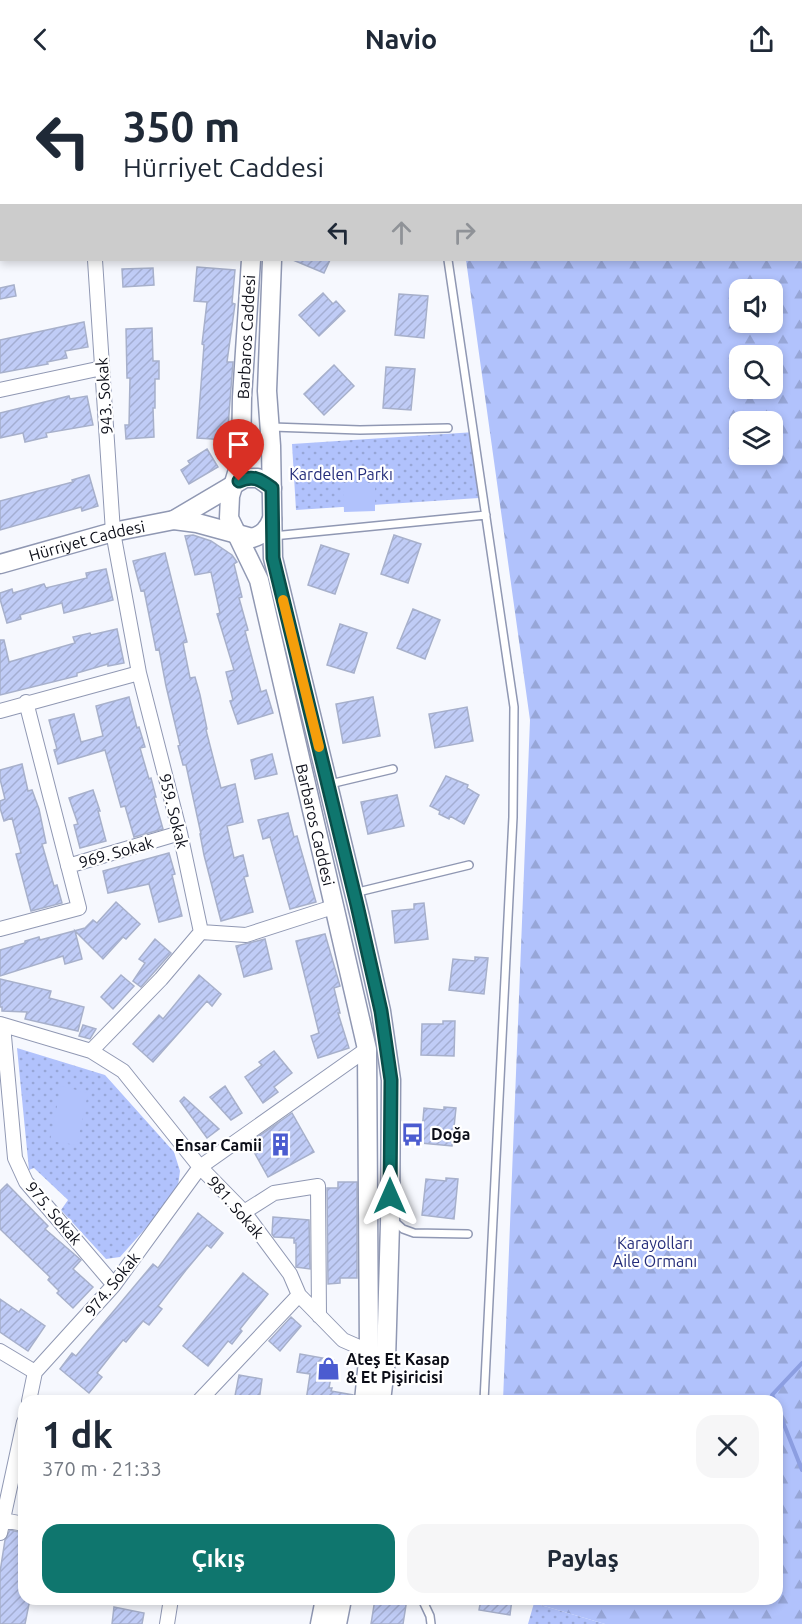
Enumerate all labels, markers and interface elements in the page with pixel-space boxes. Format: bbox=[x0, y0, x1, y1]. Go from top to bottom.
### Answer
icon: back bbox=[24, 23, 57, 56]
icon: share bbox=[745, 23, 778, 56]
text: Navio bbox=[365, 24, 437, 54]
icon: left bbox=[24, 102, 102, 180]
text: 350 m bbox=[123, 103, 240, 150]
text: Hürriyet Caddesi bbox=[123, 152, 324, 182]
icon: left bbox=[322, 216, 355, 249]
icon: ahead bbox=[385, 216, 418, 249]
icon: right bbox=[448, 216, 481, 249]
street label: Barbaros Caddesi bbox=[234, 274, 258, 400]
map controls bbox=[729, 279, 783, 465]
button: sound bbox=[729, 279, 783, 333]
button: search bbox=[729, 345, 783, 399]
street label: 943. Sokak bbox=[92, 357, 116, 435]
button: layers bbox=[729, 411, 783, 465]
pin bbox=[213, 419, 264, 481]
icon: arrive bbox=[222, 428, 255, 461]
park label: Kardelen Parkı bbox=[289, 465, 393, 483]
street label: Hürriyet Caddesi bbox=[27, 517, 146, 564]
street label: Barbaros Caddesi bbox=[293, 762, 338, 888]
street label: 959. Sokak bbox=[156, 772, 192, 850]
street label: 969. Sokak bbox=[77, 833, 155, 871]
bus stop icon: Doğa bbox=[400, 1121, 426, 1147]
place label: Doğa bbox=[431, 1125, 470, 1143]
building icon: Ensar Camii bbox=[267, 1132, 293, 1158]
place label: Ensar Camii bbox=[175, 1136, 262, 1154]
position arrow bbox=[358, 1164, 422, 1228]
street label: 981. Sokak bbox=[204, 1172, 268, 1242]
street label: 975. Sokak bbox=[22, 1178, 86, 1248]
park label: Karayolları Aile Ormanı bbox=[613, 1234, 697, 1270]
street label: 974. Sokak bbox=[81, 1248, 143, 1320]
place label: Ateş Et Kasap & Et Pişiricisi bbox=[346, 1350, 450, 1387]
shop icon: Ateş Et Kasap & Et Pişiricisi bbox=[315, 1355, 341, 1381]
text: 1 dk bbox=[42, 1414, 113, 1455]
button: close bbox=[696, 1415, 759, 1478]
text: 370 m · 21:33 bbox=[42, 1457, 162, 1480]
button: Çıkış bbox=[42, 1524, 395, 1593]
button: Paylaş bbox=[407, 1524, 759, 1593]

